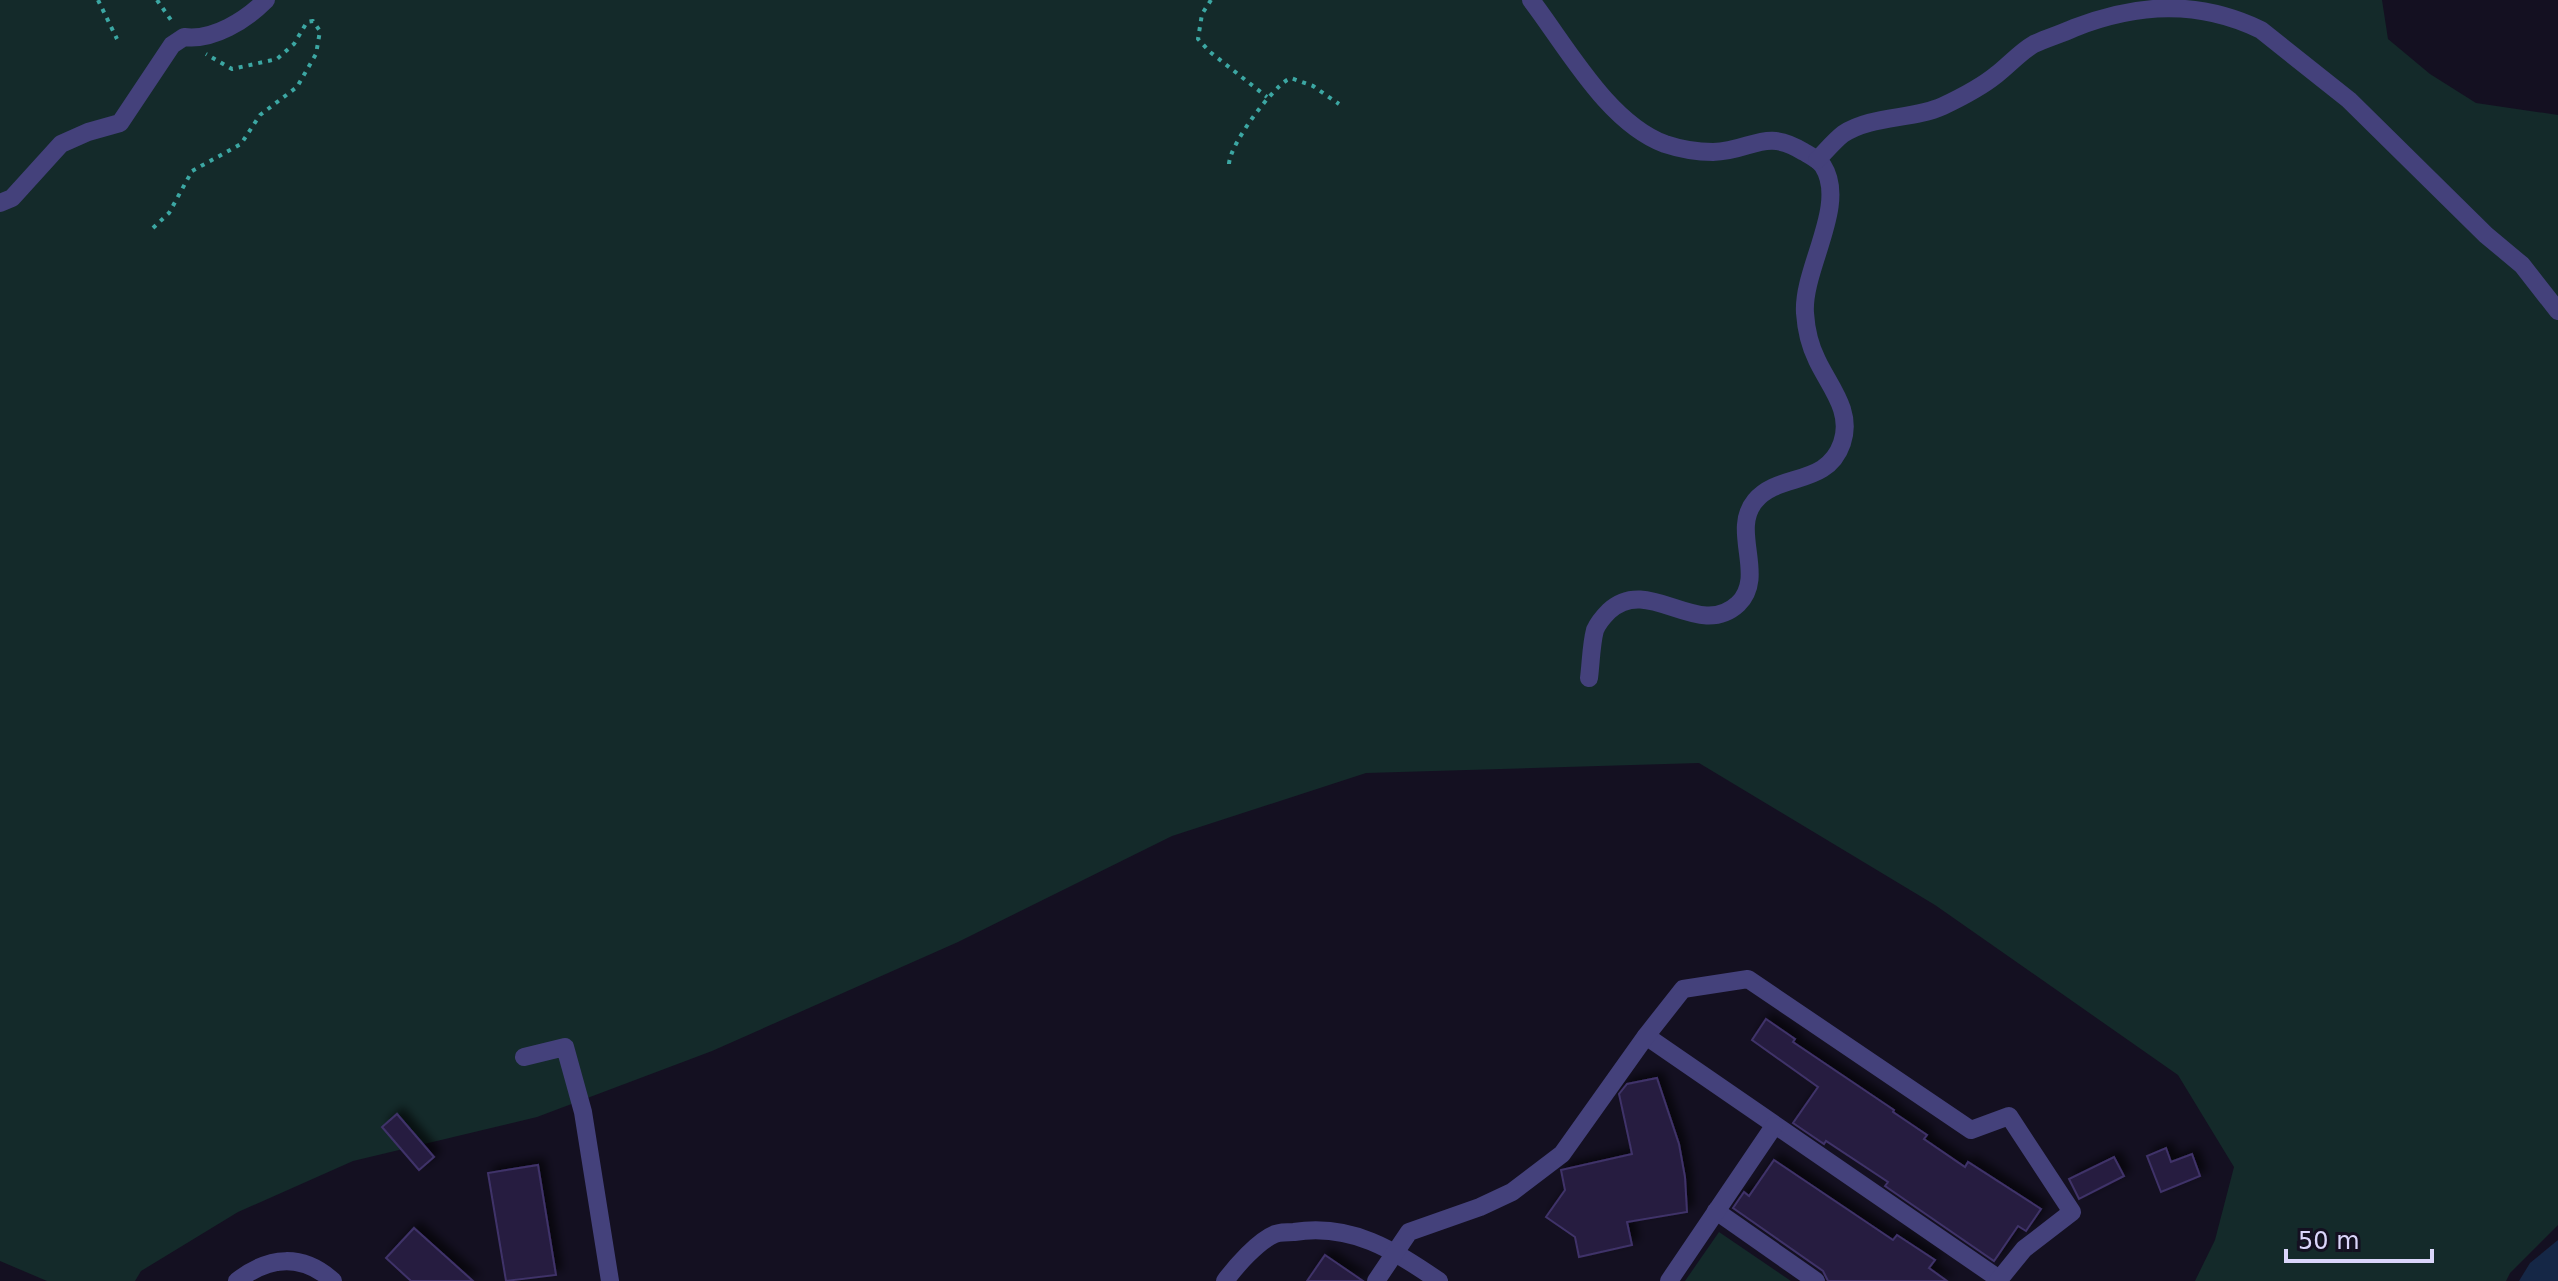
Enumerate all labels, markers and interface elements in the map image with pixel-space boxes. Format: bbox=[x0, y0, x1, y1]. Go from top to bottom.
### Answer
scale bar bbox=[2286, 1213, 2432, 1263]
text: 50 m bbox=[2298, 1227, 2360, 1255]

